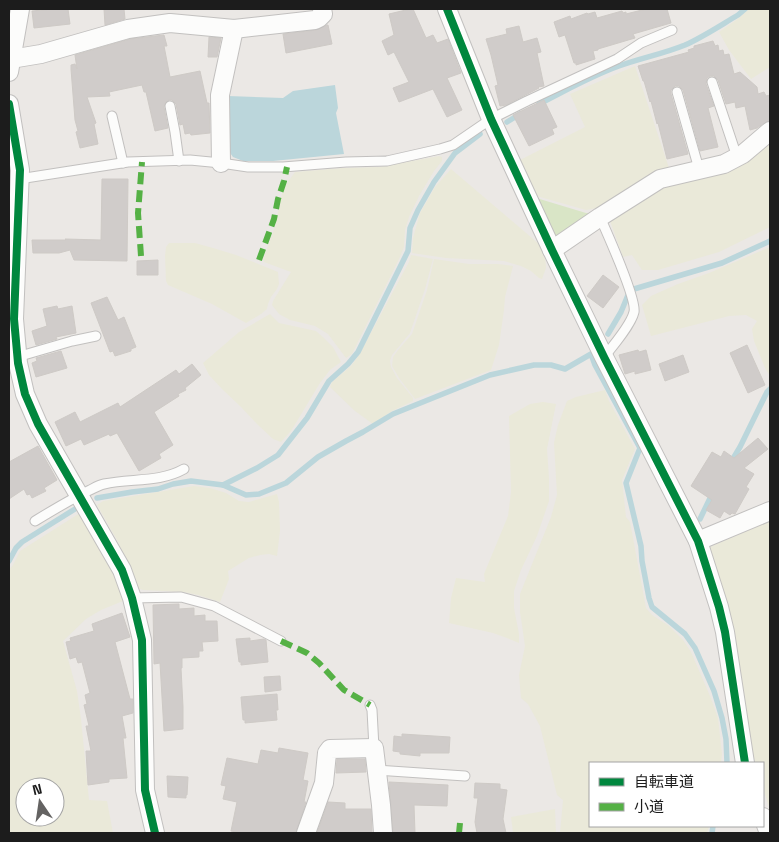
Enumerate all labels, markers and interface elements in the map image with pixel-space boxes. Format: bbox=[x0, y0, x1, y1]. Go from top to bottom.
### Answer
legend bbox=[589, 762, 764, 827]
text: 自転車道 bbox=[634, 772, 694, 791]
north arrow bbox=[15, 777, 65, 827]
text: N bbox=[30, 780, 44, 799]
text: 小道 bbox=[634, 797, 664, 816]

